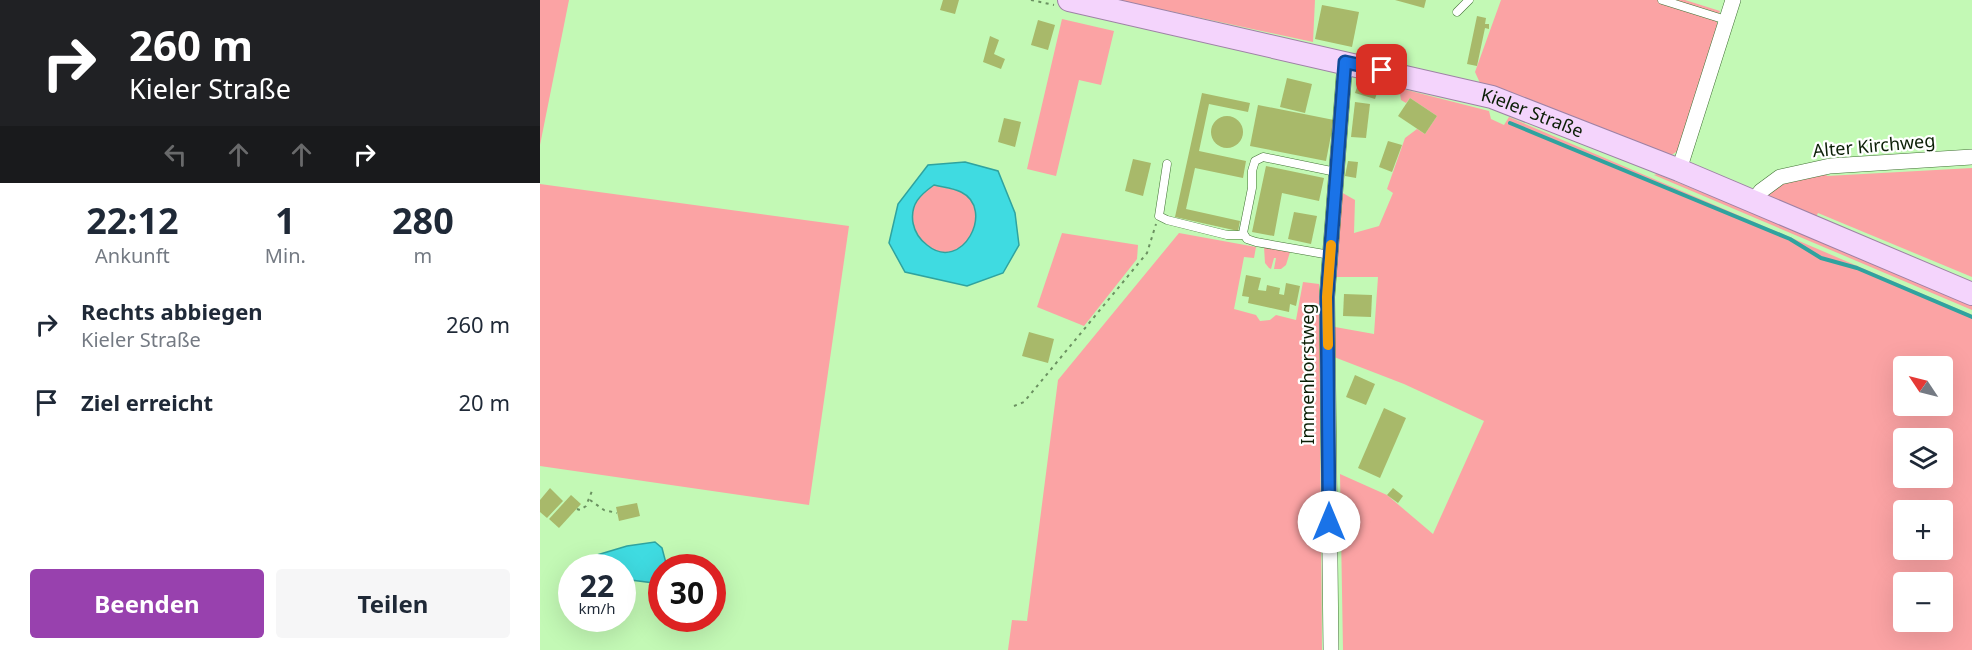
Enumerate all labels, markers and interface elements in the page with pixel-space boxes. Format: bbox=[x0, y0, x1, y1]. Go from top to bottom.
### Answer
text: 260 m bbox=[129, 16, 253, 73]
icon: right bbox=[30, 24, 108, 102]
pin bbox=[1356, 44, 1407, 95]
icon: arrive bbox=[1365, 53, 1398, 86]
text: Kieler Straße bbox=[129, 70, 291, 107]
street label: Kieler Straße bbox=[1479, 82, 1587, 143]
street label: Alter Kirchweg bbox=[1812, 128, 1936, 162]
icon: left bbox=[159, 138, 192, 171]
icon: ahead bbox=[222, 138, 255, 171]
icon: ahead bbox=[285, 138, 318, 171]
icon: right bbox=[348, 138, 381, 171]
text: 22:12 bbox=[86, 196, 179, 245]
text: 1 bbox=[275, 196, 296, 245]
text: 280 bbox=[392, 196, 454, 245]
text: Ankunft bbox=[95, 242, 170, 269]
text: Min. bbox=[265, 242, 306, 269]
text: m bbox=[414, 242, 432, 269]
text: Rechts abbiegen bbox=[81, 296, 263, 326]
street label: Immenhorstweg bbox=[1295, 304, 1319, 444]
icon: right bbox=[30, 308, 63, 341]
text: 260 m bbox=[446, 309, 510, 339]
text: Kieler Straße bbox=[81, 326, 201, 353]
north arrow bbox=[1893, 356, 1953, 416]
map controls bbox=[1893, 356, 1953, 632]
icon: arrive bbox=[30, 386, 63, 419]
text: Ziel erreicht bbox=[81, 387, 213, 417]
text: 20 m bbox=[459, 387, 510, 417]
button: layers bbox=[1893, 428, 1953, 488]
position arrow bbox=[1297, 490, 1361, 554]
button: + bbox=[1893, 500, 1953, 560]
speed limit sign: 30 bbox=[648, 554, 726, 632]
text: 22 bbox=[580, 565, 614, 606]
button: Beenden bbox=[30, 569, 264, 638]
button: Teilen bbox=[276, 569, 510, 638]
button: − bbox=[1893, 572, 1953, 632]
text: km/h bbox=[579, 598, 615, 618]

